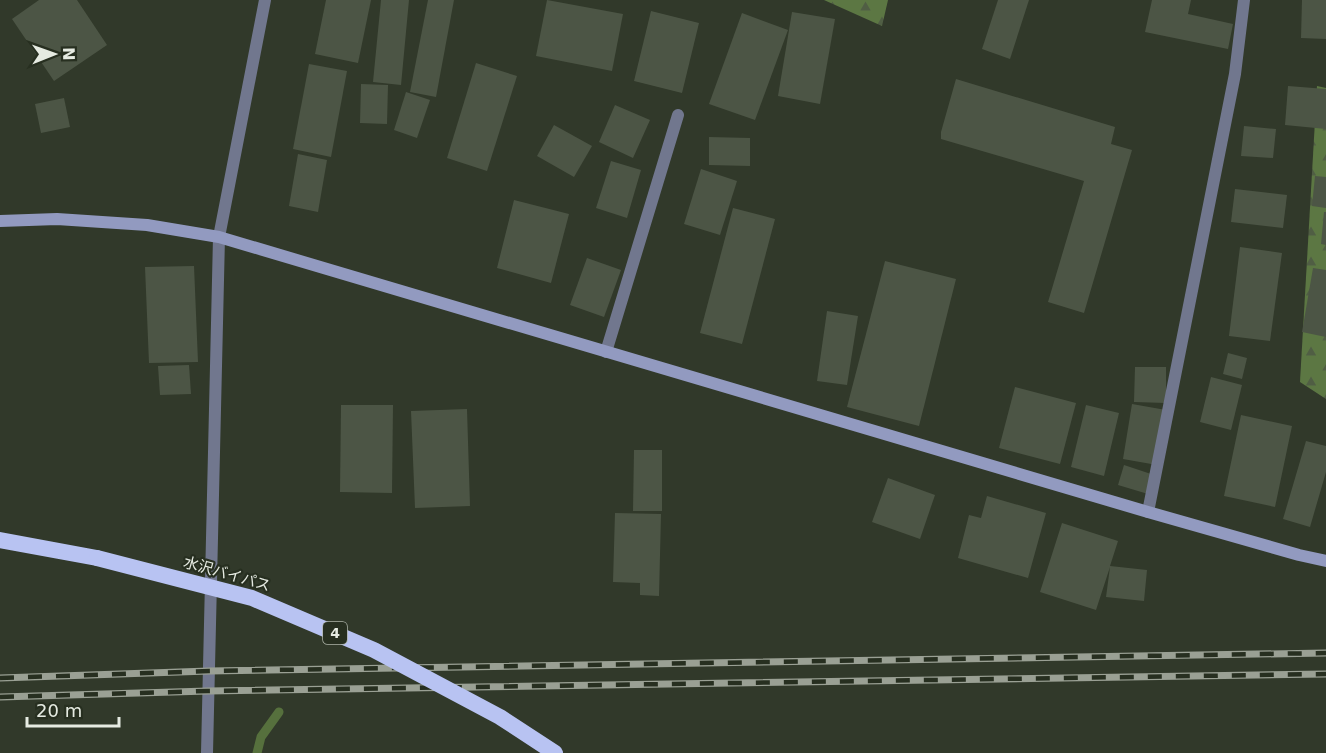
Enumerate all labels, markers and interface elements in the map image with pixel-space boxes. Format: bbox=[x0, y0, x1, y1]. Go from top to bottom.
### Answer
north arrow bbox=[24, 24, 84, 84]
text: N bbox=[59, 47, 78, 61]
street label: 水沢バイパス bbox=[181, 553, 273, 595]
road number: 4 bbox=[323, 622, 347, 644]
scale bar bbox=[27, 690, 118, 728]
text: 20 m bbox=[36, 700, 82, 721]

